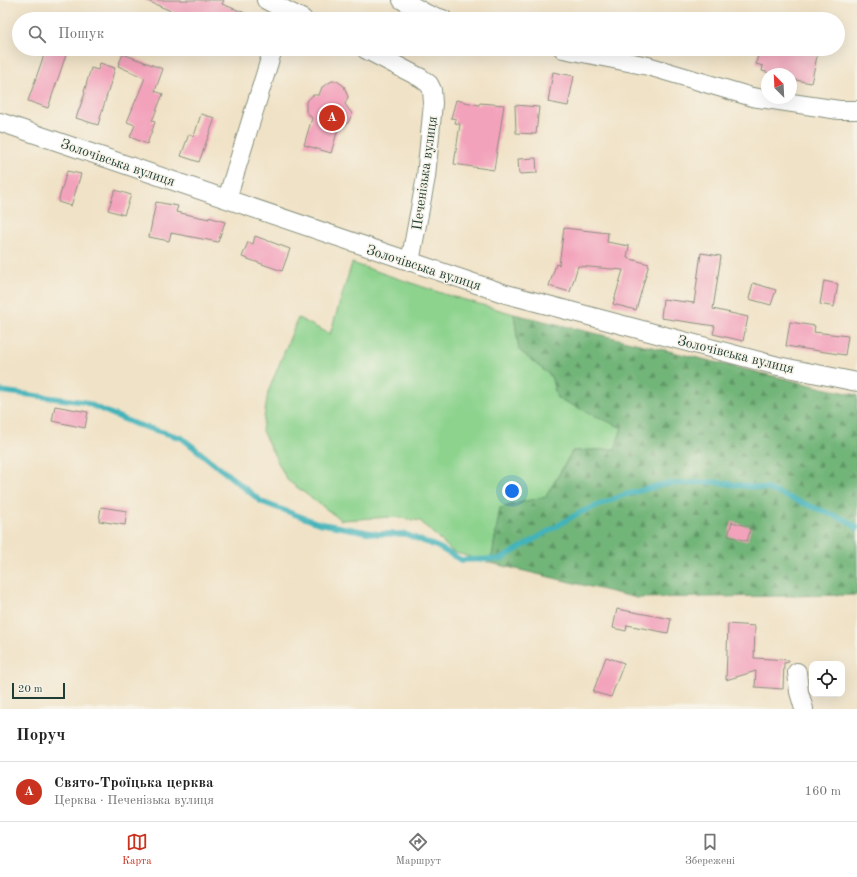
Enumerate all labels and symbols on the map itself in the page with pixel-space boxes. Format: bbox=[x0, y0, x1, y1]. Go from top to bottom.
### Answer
north arrow bbox=[761, 68, 797, 104]
pin: A bbox=[319, 103, 345, 133]
street label: Печенізька вулиця bbox=[410, 115, 440, 231]
street label: Золочівська вулиця bbox=[59, 137, 177, 189]
street label: Золочівська вулиця bbox=[365, 243, 483, 293]
street label: Золочівська вулиця bbox=[676, 334, 796, 376]
your location bbox=[502, 481, 522, 501]
scale bar bbox=[12, 681, 65, 700]

